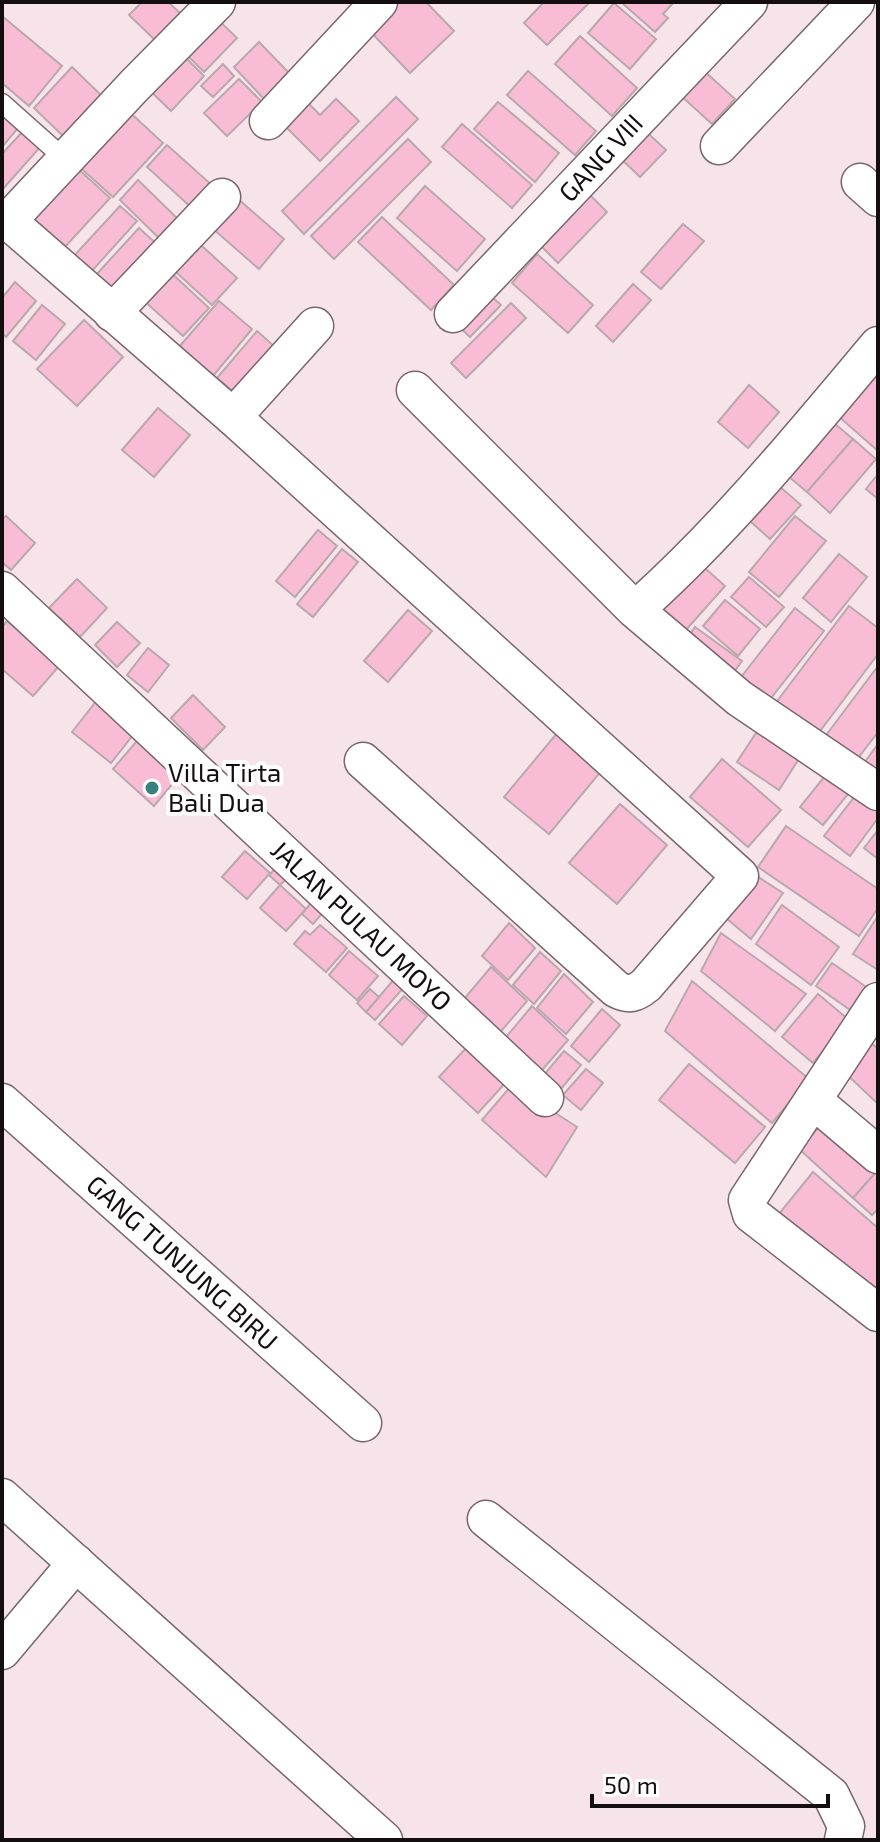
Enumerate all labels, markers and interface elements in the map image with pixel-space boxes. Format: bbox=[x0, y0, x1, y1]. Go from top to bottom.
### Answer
street label: GANG VIII bbox=[552, 107, 648, 207]
place label: Villa Tirta Bali Dua bbox=[168, 756, 281, 817]
marker: Villa Tirta Bali Dua bbox=[143, 779, 161, 797]
street label: JALAN PULAU MOYO bbox=[265, 833, 459, 1017]
street label: GANG TUNJUNG BIRU bbox=[81, 1168, 285, 1356]
scale bar bbox=[592, 1758, 828, 1808]
text: 50 m bbox=[604, 1770, 658, 1799]

